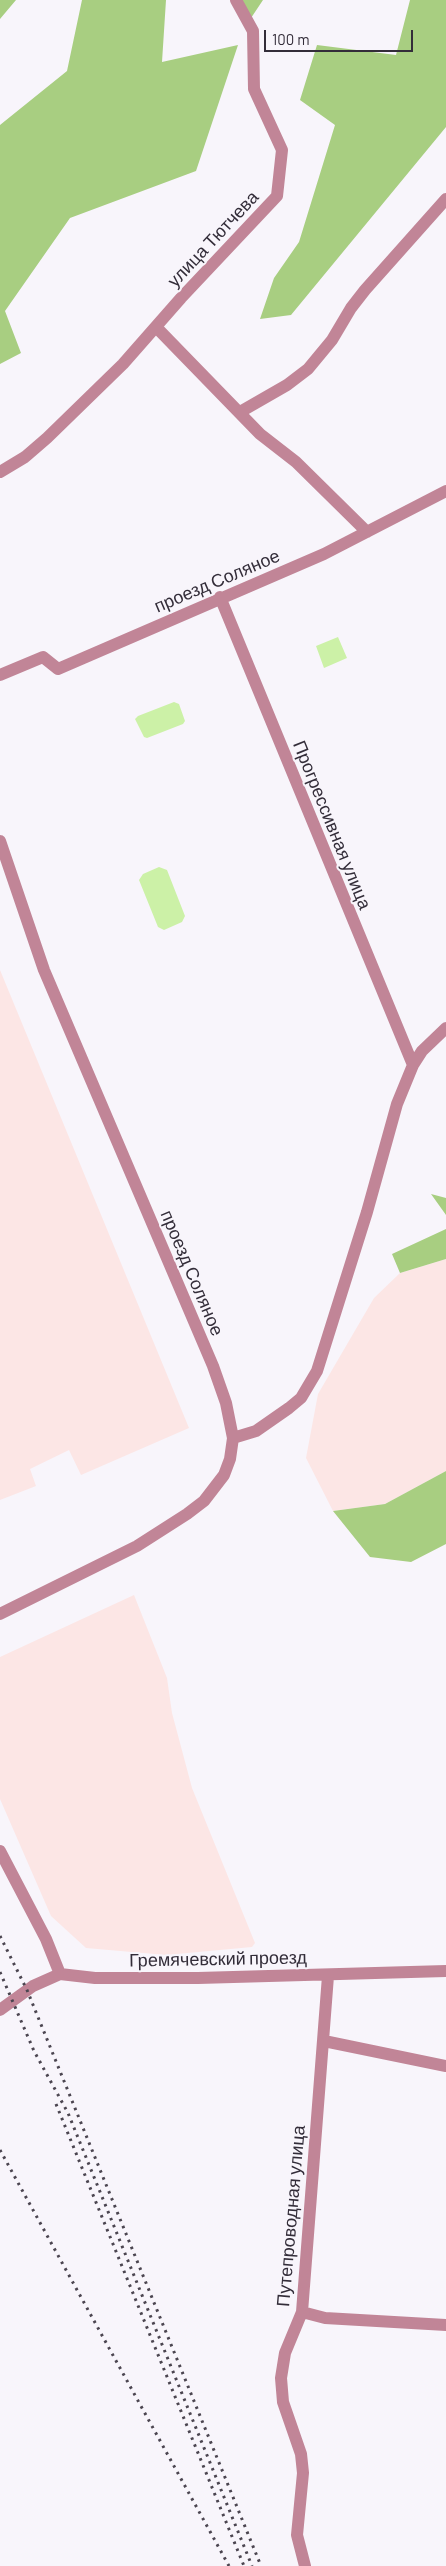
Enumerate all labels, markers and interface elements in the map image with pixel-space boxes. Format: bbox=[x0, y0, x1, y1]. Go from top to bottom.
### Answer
scale bar bbox=[266, 20, 415, 52]
text: 100 m bbox=[272, 30, 310, 48]
street label: улица Тютчева bbox=[163, 187, 263, 291]
street label: проезд Соляное bbox=[151, 545, 283, 617]
street label: Прогрессивная улица bbox=[288, 738, 376, 912]
street label: проезд Соляное bbox=[156, 1207, 228, 1339]
street label: Гремячевский проезд bbox=[129, 1947, 307, 1971]
street label: Путепроводная улица bbox=[272, 2124, 310, 2308]

